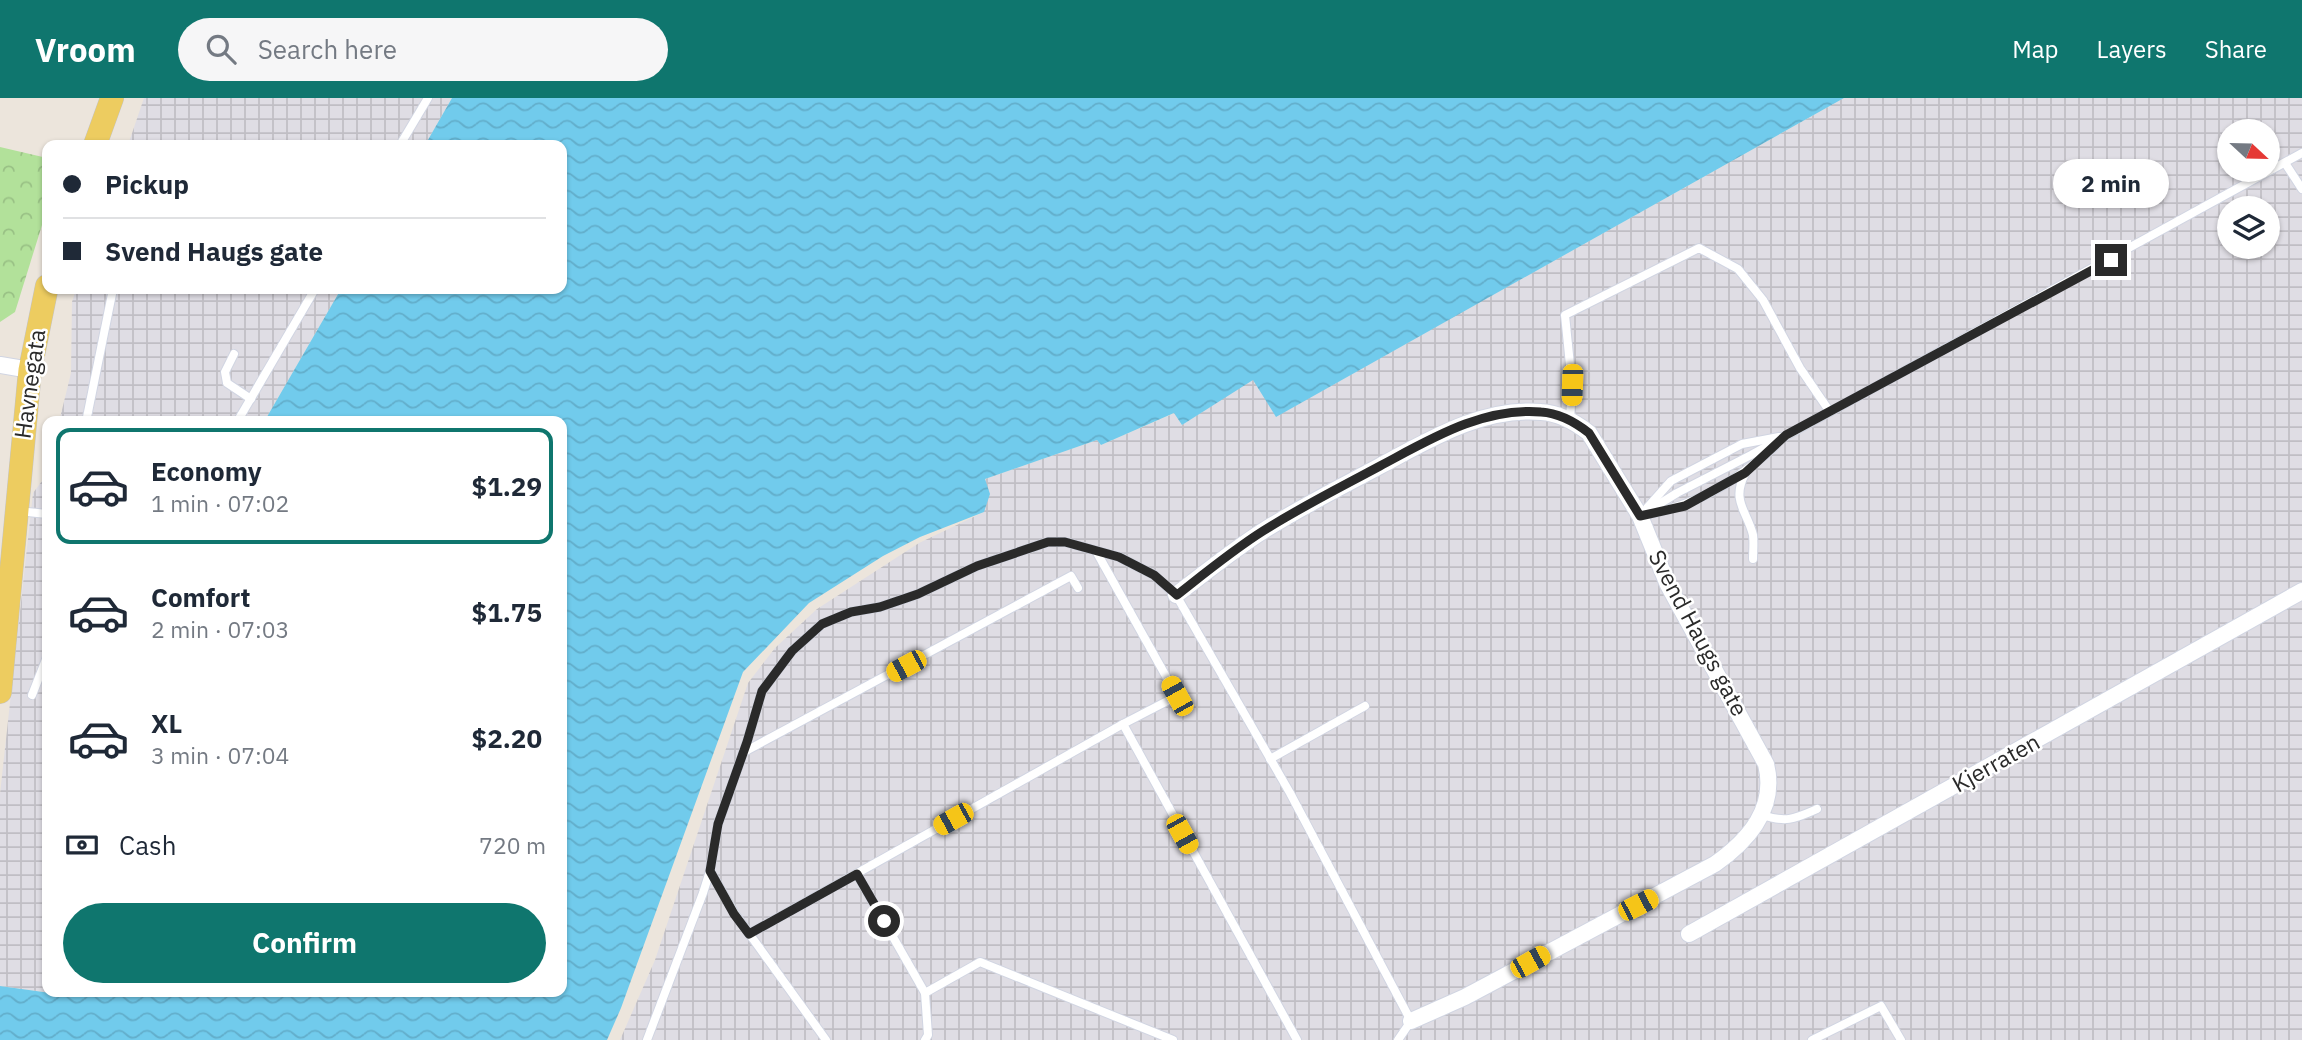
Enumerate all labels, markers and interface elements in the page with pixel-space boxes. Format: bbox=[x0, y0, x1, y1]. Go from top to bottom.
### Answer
search box bbox=[178, 18, 668, 81]
text: Vroom bbox=[35, 28, 136, 71]
icon: search bbox=[202, 30, 240, 68]
text: Search here bbox=[258, 32, 397, 66]
text: Map bbox=[2012, 33, 2059, 65]
text: Layers bbox=[2097, 33, 2167, 65]
text: Share bbox=[2205, 33, 2267, 65]
north arrow bbox=[2217, 119, 2280, 182]
map controls bbox=[2217, 119, 2280, 259]
callout: 2 min bbox=[2053, 158, 2169, 208]
text: Pickup bbox=[105, 167, 189, 201]
text: 2 min bbox=[2081, 168, 2141, 198]
button: layers bbox=[2217, 196, 2280, 259]
text: Svend Haugs gate bbox=[105, 234, 323, 268]
route end bbox=[2095, 244, 2127, 276]
street label: Havnegata bbox=[6, 327, 52, 440]
car bbox=[1561, 364, 1584, 406]
text: Economy bbox=[151, 454, 262, 488]
icon: car bbox=[67, 455, 130, 518]
text: $1.29 bbox=[472, 469, 542, 503]
text: 1 min · 07:02 bbox=[151, 488, 289, 518]
street label: Svend Haugs gate bbox=[1642, 544, 1755, 721]
text: Comfort bbox=[151, 580, 250, 614]
icon: car bbox=[67, 581, 130, 644]
text: $1.75 bbox=[472, 595, 542, 629]
text: 2 min · 07:03 bbox=[151, 614, 289, 644]
car bbox=[883, 647, 930, 685]
car bbox=[1158, 673, 1197, 719]
text: XL bbox=[151, 706, 182, 740]
icon: car bbox=[67, 707, 130, 770]
text: $2.20 bbox=[472, 721, 542, 755]
street label: Kjerraten bbox=[1946, 726, 2045, 798]
text: 3 min · 07:04 bbox=[151, 740, 289, 770]
car bbox=[930, 800, 977, 838]
car bbox=[1163, 811, 1202, 857]
icon: cash bbox=[63, 826, 101, 864]
text: Cash bbox=[119, 828, 176, 862]
text: 720 m bbox=[479, 830, 546, 860]
car bbox=[1615, 886, 1662, 924]
button: Confirm bbox=[63, 903, 546, 983]
route start bbox=[868, 905, 900, 937]
car bbox=[1507, 943, 1554, 981]

